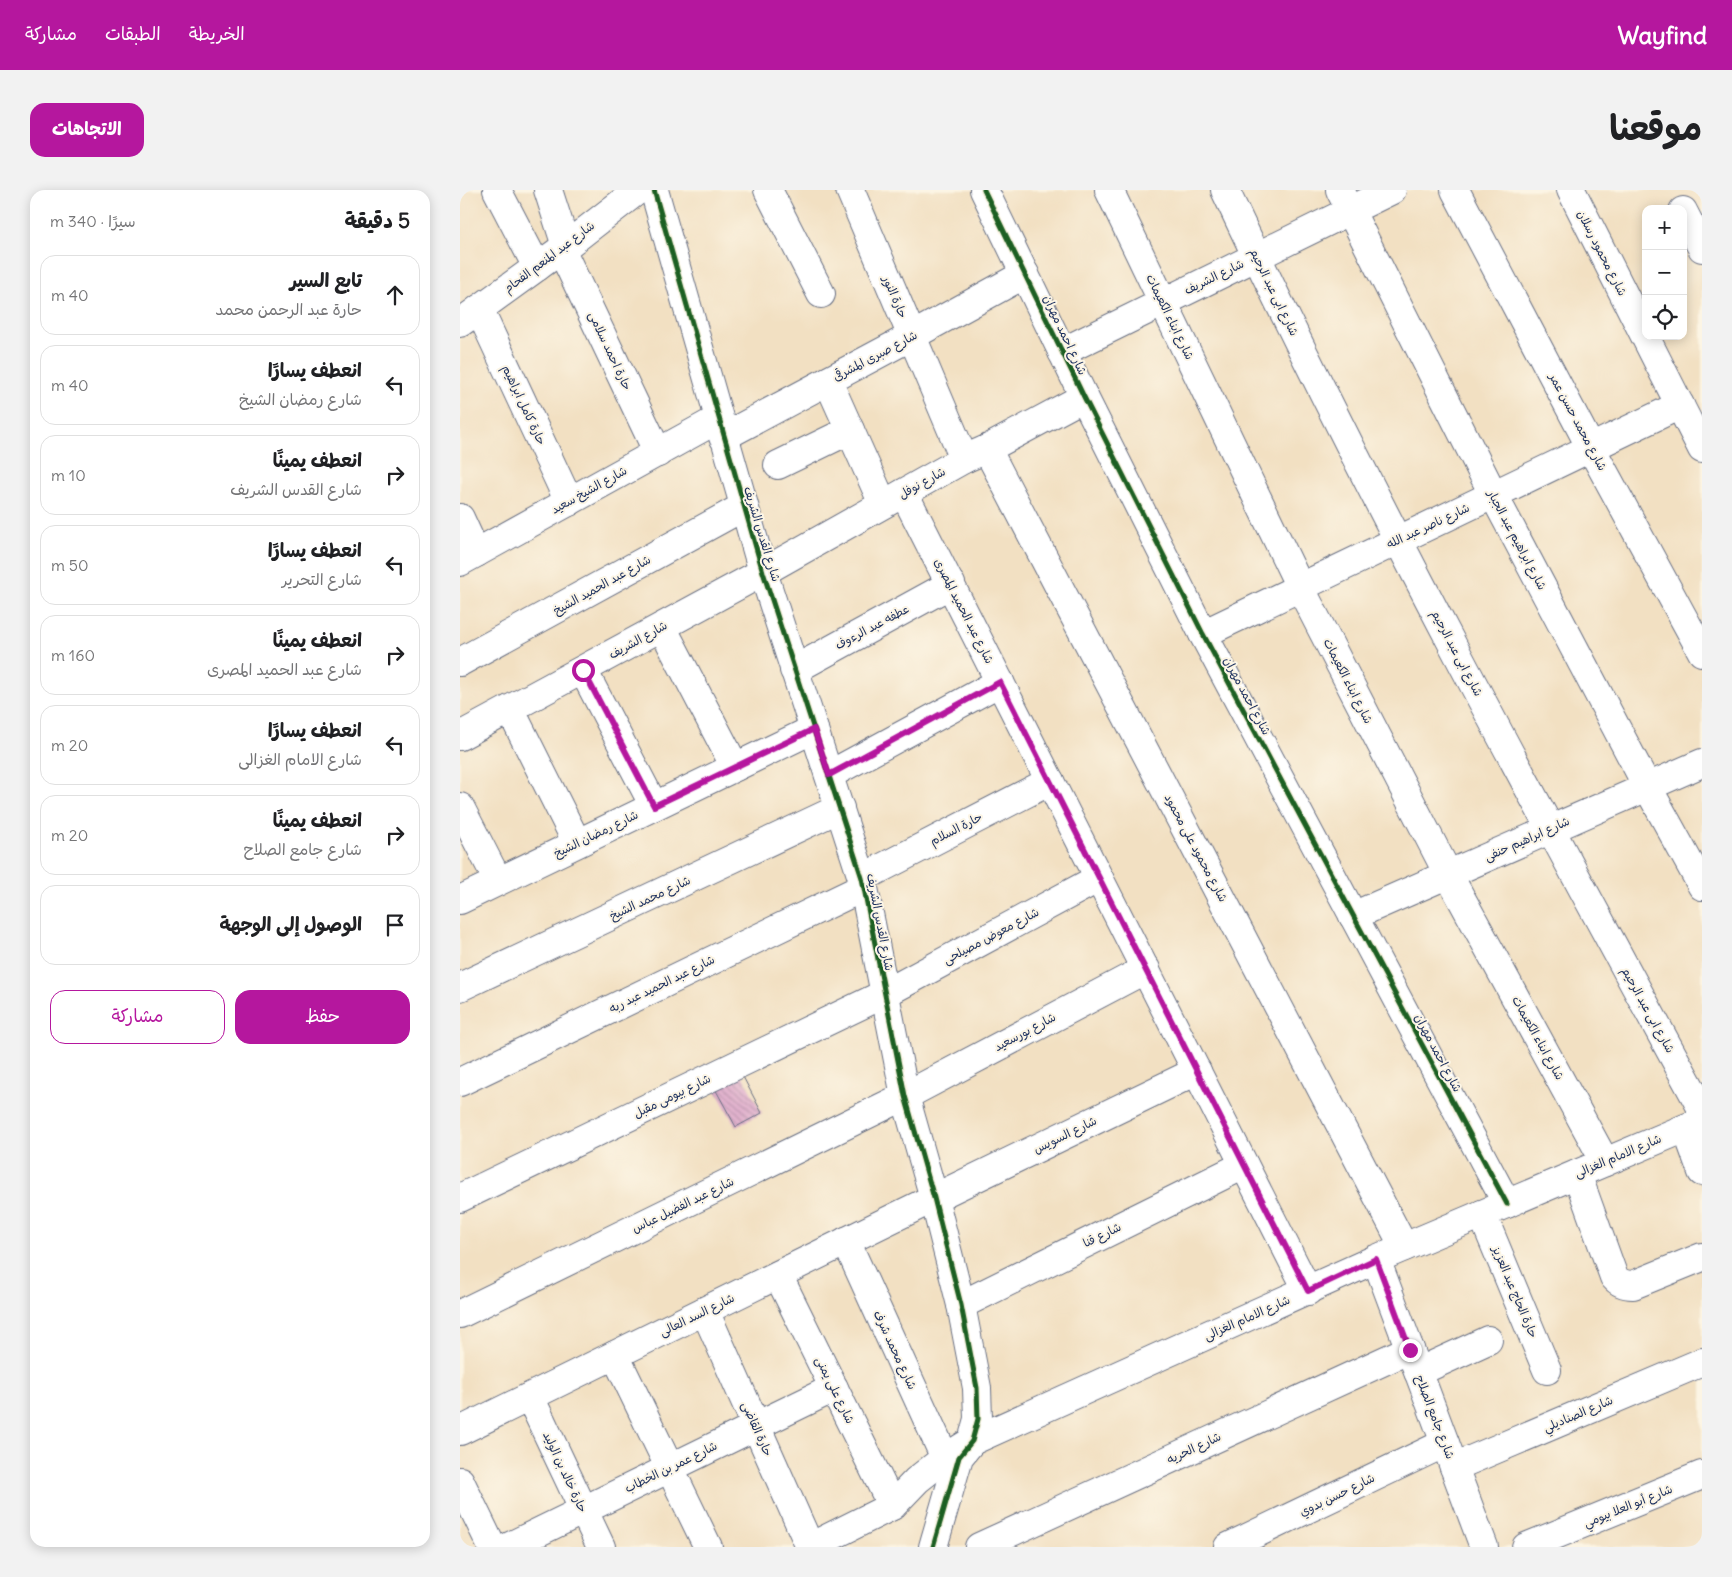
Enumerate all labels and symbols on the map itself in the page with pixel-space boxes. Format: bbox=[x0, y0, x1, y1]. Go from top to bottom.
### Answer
street label: شارع محمود رسلان bbox=[1573, 207, 1630, 299]
street label: شارع عبد المنعم الفحام bbox=[500, 218, 598, 297]
street label: شارع ابى عبد الرحيم bbox=[1245, 245, 1302, 339]
street label: شارع الشريف bbox=[1181, 256, 1247, 299]
street label: حارة النور bbox=[879, 272, 911, 321]
street label: شارع ابناء الكعيمات bbox=[1141, 272, 1198, 363]
street label: شارع احمد مهران bbox=[1039, 292, 1091, 378]
street label: حارة احمد سلامى bbox=[585, 309, 635, 393]
street label: شارع صبرى المشرقى bbox=[830, 327, 920, 386]
street label: حارة كامل ابراهيم bbox=[498, 362, 550, 448]
street label: شارع محمد حسن عمر bbox=[1544, 369, 1611, 474]
street label: شارع الشيخ سعيد bbox=[548, 463, 630, 518]
street label: شارع نوفل bbox=[896, 464, 949, 503]
street label: شارع القدس الشريف bbox=[739, 484, 784, 584]
street label: شارع ابراهيم عبد الجبار bbox=[1482, 486, 1550, 593]
street label: شارع ناصر عبد الله bbox=[1384, 500, 1472, 553]
street label: شارع عبد الحميد الشيخ bbox=[550, 551, 654, 619]
street label: شارع عبد الحميد المصرى bbox=[930, 556, 998, 667]
street label: عطفه عبد الرءوف bbox=[832, 601, 912, 653]
street label: شارع ابى عبد الرحيم bbox=[1427, 607, 1487, 699]
street label: شارع الشريف bbox=[606, 617, 671, 664]
street label: شارع ابناء الكعيمات bbox=[1319, 636, 1376, 727]
street label: شارع احمد مهران bbox=[1219, 654, 1274, 738]
route start bbox=[572, 659, 595, 682]
street label: شارع محمود على محمود bbox=[1160, 791, 1231, 905]
street label: شارع رمضان الشيخ bbox=[551, 807, 641, 862]
street label: حارة السلام bbox=[927, 809, 986, 850]
street label: شارع ابراهيم حنفى bbox=[1482, 813, 1573, 866]
street label: شارع محمد الشيخ bbox=[607, 872, 694, 925]
street label: شارع القدس الشريف bbox=[862, 872, 897, 972]
street label: شارع معوض مصيلحى bbox=[940, 904, 1042, 969]
street label: شارع عبد الحميد عبد ربه bbox=[607, 951, 718, 1017]
street label: شارع ابى عبد الرحيم bbox=[1617, 964, 1678, 1056]
street label: شارع ابناء الكعيمات bbox=[1507, 993, 1568, 1083]
street label: شارع بورسعيد bbox=[991, 1009, 1059, 1056]
street label: شارع احمد مهران bbox=[1410, 1011, 1465, 1095]
street label: شارع بيومى مقبل bbox=[631, 1070, 714, 1123]
street label: شارع السويس bbox=[1031, 1113, 1100, 1158]
street label: شارع الامام الغزالى bbox=[1572, 1130, 1664, 1182]
street label: شارع عبد الفضيل عباس bbox=[629, 1173, 737, 1238]
street label: شارع قنا bbox=[1080, 1219, 1124, 1252]
street label: حارة الحاج عبد العزيز bbox=[1487, 1243, 1542, 1341]
street label: شارع السد العالى bbox=[657, 1290, 738, 1341]
street label: شارع الامام الغزالى bbox=[1201, 1292, 1293, 1345]
street label: شارع محمد شرف bbox=[869, 1308, 920, 1393]
route end bbox=[1399, 1339, 1422, 1362]
street label: شارع على يمنى bbox=[811, 1354, 858, 1427]
street label: شارع جامع الصلاح bbox=[1411, 1373, 1458, 1462]
street label: شارع الصناديلي bbox=[1541, 1392, 1616, 1439]
street label: حارة القاضى bbox=[738, 1399, 776, 1459]
street label: شارع الحريه bbox=[1164, 1428, 1224, 1468]
street label: حارة خالد بن الوليد bbox=[539, 1429, 591, 1515]
street label: شارع عمر بن الخطاب bbox=[622, 1438, 720, 1497]
street label: شارع حسن بدوي bbox=[1297, 1470, 1378, 1521]
street label: شارع أبو العلا بيومي bbox=[1581, 1481, 1676, 1534]

